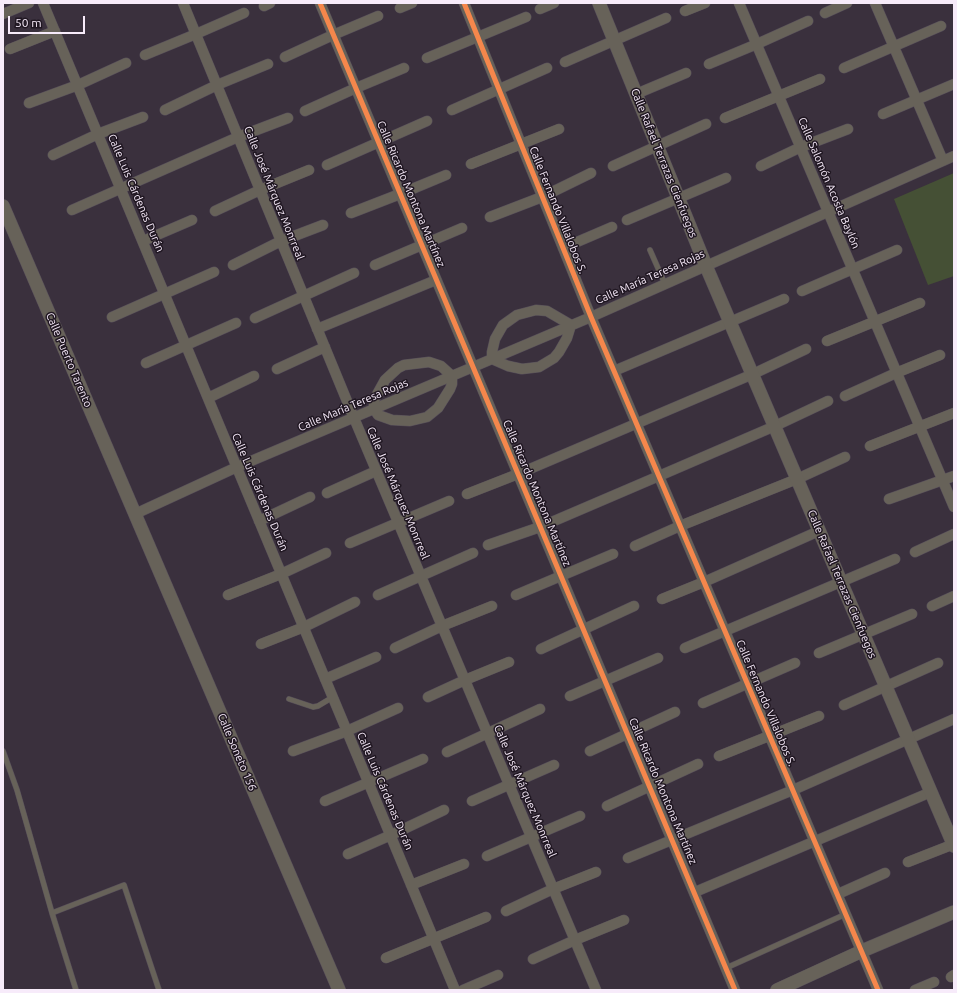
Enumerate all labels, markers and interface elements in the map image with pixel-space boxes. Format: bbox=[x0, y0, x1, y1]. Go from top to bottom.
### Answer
scale bar bbox=[10, 8, 87, 34]
text: 50 m bbox=[15, 16, 42, 29]
street label: Calle Rafael Terrazas Cienfuegos bbox=[628, 86, 700, 240]
street label: Calle Salomón Acosta Baylón bbox=[795, 115, 863, 251]
street label: Calle Ricardo Montona Martínez bbox=[374, 119, 448, 269]
street label: Calle José Márquez Monrreal bbox=[241, 124, 307, 262]
street label: Calle Luis Cárdenas Durán bbox=[105, 132, 167, 254]
street label: Calle Fernando Villalobos S. bbox=[526, 145, 590, 275]
street label: Calle María Teresa Rojas bbox=[593, 247, 707, 307]
street label: Calle Puerto Tarento bbox=[43, 311, 95, 409]
street label: Calle María Teresa Rojas bbox=[296, 376, 410, 434]
street label: Calle Ricardo Montona Martínez bbox=[500, 418, 574, 568]
street label: Calle José Márquez Monrreal bbox=[364, 425, 432, 561]
street label: Calle Luis Cárdenas Durán bbox=[229, 431, 291, 553]
street label: Calle Rafael Terrazas Cienfuegos bbox=[805, 508, 879, 660]
street label: Calle Fernando Villalobos S. bbox=[733, 638, 799, 768]
street label: Calle Soneto 156 bbox=[215, 711, 259, 793]
street label: Calle Ricardo Montona Martínez bbox=[626, 716, 700, 866]
street label: Calle José Márquez Monrreal bbox=[491, 723, 559, 859]
street label: Calle Luis Cárdenas Durán bbox=[354, 730, 416, 852]

